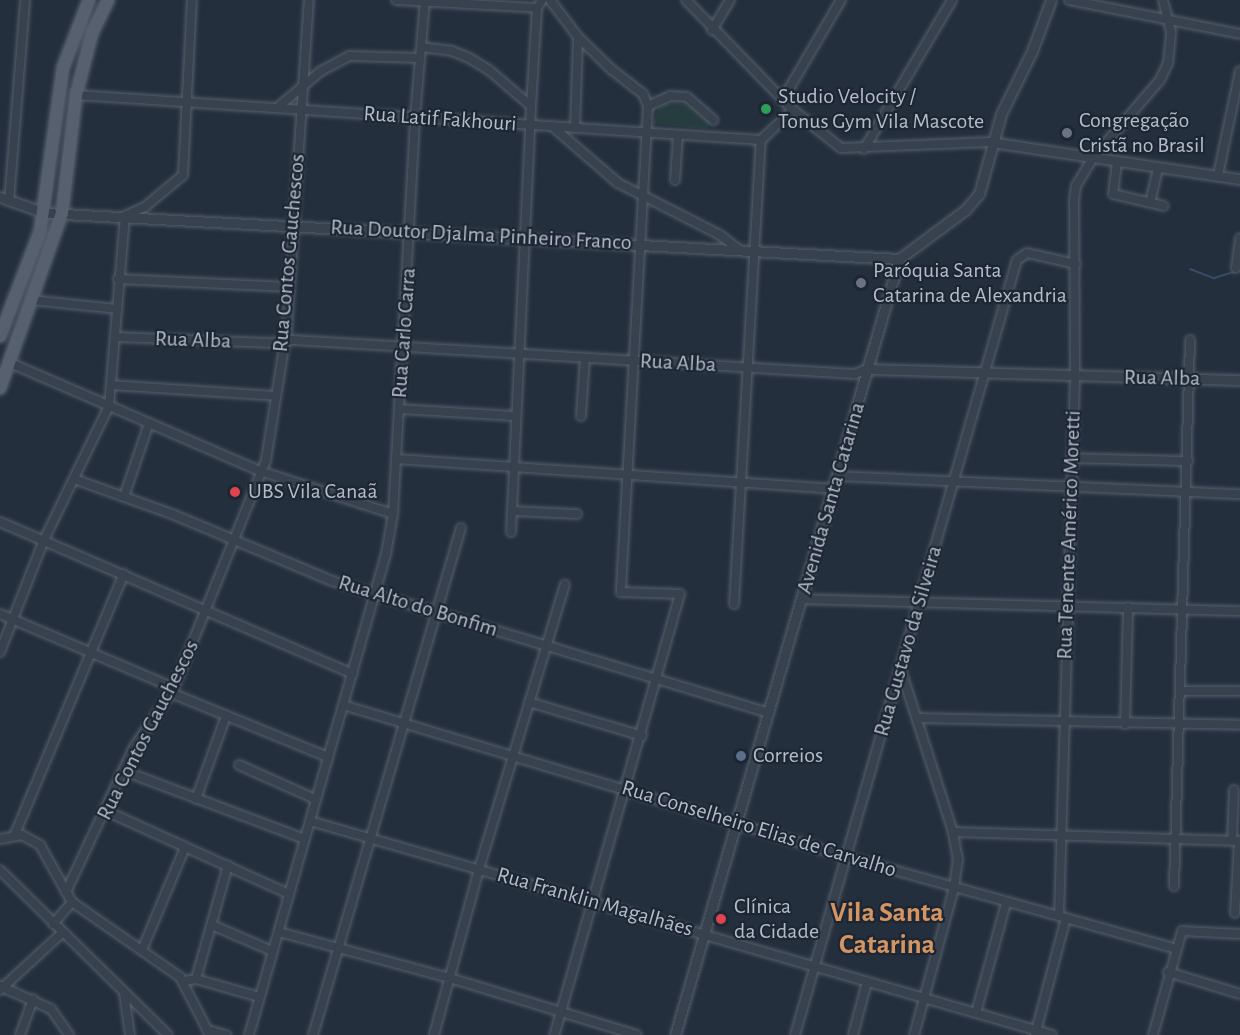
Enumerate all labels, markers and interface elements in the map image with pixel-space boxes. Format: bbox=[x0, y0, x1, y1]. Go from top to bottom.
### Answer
place label: Studio Velocity / Tonus Gym Vila Mascote bbox=[778, 83, 984, 134]
street label: Rua Latif Fakhouri bbox=[363, 100, 517, 138]
marker: Studio Velocity / Tonus Gym Vila Mascote bbox=[759, 102, 773, 116]
place label: Congregação Cristã no Brasil bbox=[1079, 107, 1205, 158]
marker: Congregação Cristã no Brasil bbox=[1060, 126, 1074, 140]
street label: Rua Contos Gauchescos bbox=[267, 153, 311, 353]
street label: Rua Doutor Djalma Pinheiro Franco bbox=[330, 214, 632, 256]
place label: Paróquia Santa Catarina de Alexandria bbox=[873, 257, 1067, 308]
street label: Rua Carlo Carra bbox=[386, 267, 422, 399]
marker: Paróquia Santa Catarina de Alexandria bbox=[854, 276, 868, 290]
street label: Rua Alba bbox=[154, 325, 232, 355]
street label: Rua Alba bbox=[639, 348, 717, 378]
street label: Rua Alba bbox=[1124, 364, 1200, 392]
street label: Avenida Santa Catarina bbox=[791, 399, 871, 597]
street label: Rua Tenente Américo Moretti bbox=[1051, 410, 1087, 660]
place label: UBS Vila Canaã bbox=[248, 479, 378, 505]
marker: UBS Vila Canaã bbox=[226, 483, 244, 501]
street label: Rua Gustavo da Silveira bbox=[868, 543, 948, 739]
street label: Rua Alto do Bonfim bbox=[335, 569, 501, 643]
street label: Rua Contos Gauchescos bbox=[91, 635, 205, 825]
place label: Correios bbox=[753, 743, 823, 769]
marker: Correios bbox=[734, 749, 748, 763]
street label: Rua Conselheiro Elias de Carvalho bbox=[618, 775, 900, 883]
street label: Rua Franklin Magalhães bbox=[494, 861, 696, 943]
place label: Clínica da Cidade bbox=[734, 893, 819, 944]
district label: Vila Santa Catarina bbox=[830, 896, 944, 962]
marker: Clínica da Cidade bbox=[712, 910, 730, 928]

